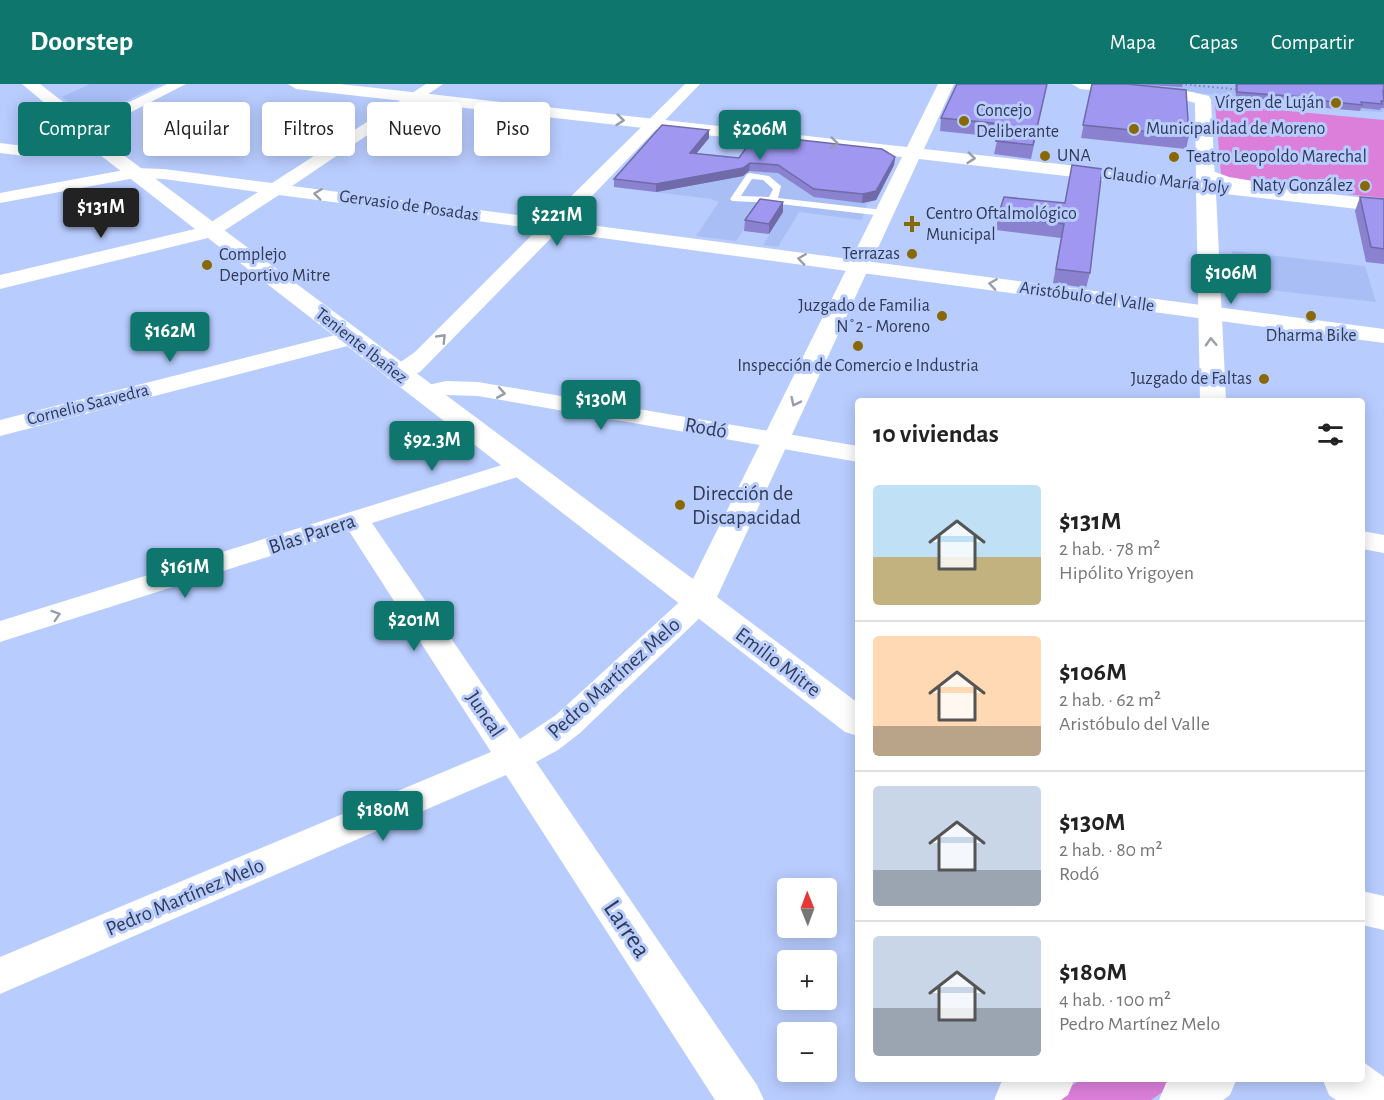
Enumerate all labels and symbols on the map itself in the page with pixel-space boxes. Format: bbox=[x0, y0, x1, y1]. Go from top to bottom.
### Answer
place label: Vírgen de Luján bbox=[1215, 94, 1324, 112]
marker: Vírgen de Luján bbox=[1329, 96, 1343, 110]
place label: Concejo Deliberante bbox=[976, 102, 1059, 141]
pin: $206M bbox=[718, 110, 802, 161]
one-way arrow bbox=[615, 113, 624, 126]
marker: Concejo Deliberante bbox=[957, 114, 971, 128]
place label: Municipalidad de Moreno bbox=[1146, 120, 1325, 138]
marker: Municipalidad de Moreno bbox=[1127, 122, 1141, 136]
one-way arrow bbox=[830, 136, 839, 149]
place label: UNA bbox=[1057, 147, 1092, 165]
place label: Teatro Leopoldo Marechal bbox=[1186, 148, 1367, 166]
marker: UNA bbox=[1038, 149, 1052, 163]
marker: Teatro Leopoldo Marechal bbox=[1167, 150, 1181, 164]
one-way arrow bbox=[967, 151, 976, 164]
street label: Claudio María Joly bbox=[1102, 164, 1230, 198]
place label: Naty González bbox=[1252, 177, 1353, 195]
marker: Naty González bbox=[1358, 179, 1372, 193]
street label: Gervasio de Posadas bbox=[338, 187, 480, 225]
pin: $131M bbox=[59, 188, 143, 239]
one-way arrow bbox=[313, 189, 322, 201]
pin: $221M bbox=[515, 196, 599, 247]
place label: Centro Oftalmológico Municipal bbox=[926, 205, 1077, 244]
marker: Centro Oftalmológico Municipal bbox=[903, 215, 921, 233]
place label: Terrazas bbox=[842, 245, 900, 263]
place label: Complejo Deportivo Mitre bbox=[219, 246, 330, 285]
marker: Terrazas bbox=[905, 247, 919, 261]
one-way arrow bbox=[798, 253, 807, 265]
pin: $106M bbox=[1189, 254, 1273, 305]
marker: Complejo Deportivo Mitre bbox=[200, 258, 214, 272]
one-way arrow bbox=[988, 279, 998, 291]
street label: Aristóbulo del Valle bbox=[1019, 279, 1155, 315]
place label: Juzgado de Familia N˚2 - Moreno bbox=[798, 297, 930, 336]
street label: Teniente Ibañez bbox=[312, 305, 410, 387]
marker: Juzgado de Familia N˚2 - Moreno bbox=[935, 309, 949, 323]
marker: Dharma Bike bbox=[1304, 309, 1318, 323]
pin: $162M bbox=[128, 312, 212, 363]
place label: Dharma Bike bbox=[1266, 327, 1356, 345]
one-way arrow bbox=[434, 334, 445, 345]
one-way arrow bbox=[1205, 338, 1217, 347]
marker: Inspección de Comercio e Industria bbox=[851, 339, 865, 353]
place label: Inspección de Comercio e Industria bbox=[737, 357, 979, 375]
place label: Juzgado de Faltas bbox=[1131, 370, 1252, 388]
marker: Juzgado de Faltas bbox=[1257, 372, 1271, 386]
pin: $130M bbox=[559, 380, 643, 431]
street label: Cornelio Saavedra bbox=[25, 381, 151, 429]
one-way arrow bbox=[496, 386, 506, 399]
one-way arrow bbox=[790, 396, 802, 407]
street label: Rodó bbox=[683, 414, 729, 442]
pin: $92.3M bbox=[383, 421, 481, 472]
place label: Dirección de Discapacidad bbox=[692, 483, 801, 528]
marker: Dirección de Discapacidad bbox=[673, 498, 687, 512]
street label: Blas Parera bbox=[266, 510, 358, 558]
pin: $161M bbox=[143, 548, 227, 599]
pin: $201M bbox=[372, 601, 456, 652]
one-way arrow bbox=[50, 610, 61, 622]
street label: Pedro Martínez Melo bbox=[544, 613, 684, 743]
street label: Emilio Mitre bbox=[731, 623, 825, 701]
street label: Juncal bbox=[462, 687, 508, 741]
pin: $180M bbox=[341, 791, 425, 842]
street label: Pedro Martínez Melo bbox=[103, 854, 267, 940]
north arrow bbox=[777, 878, 837, 938]
street label: Larrea bbox=[599, 895, 655, 963]

